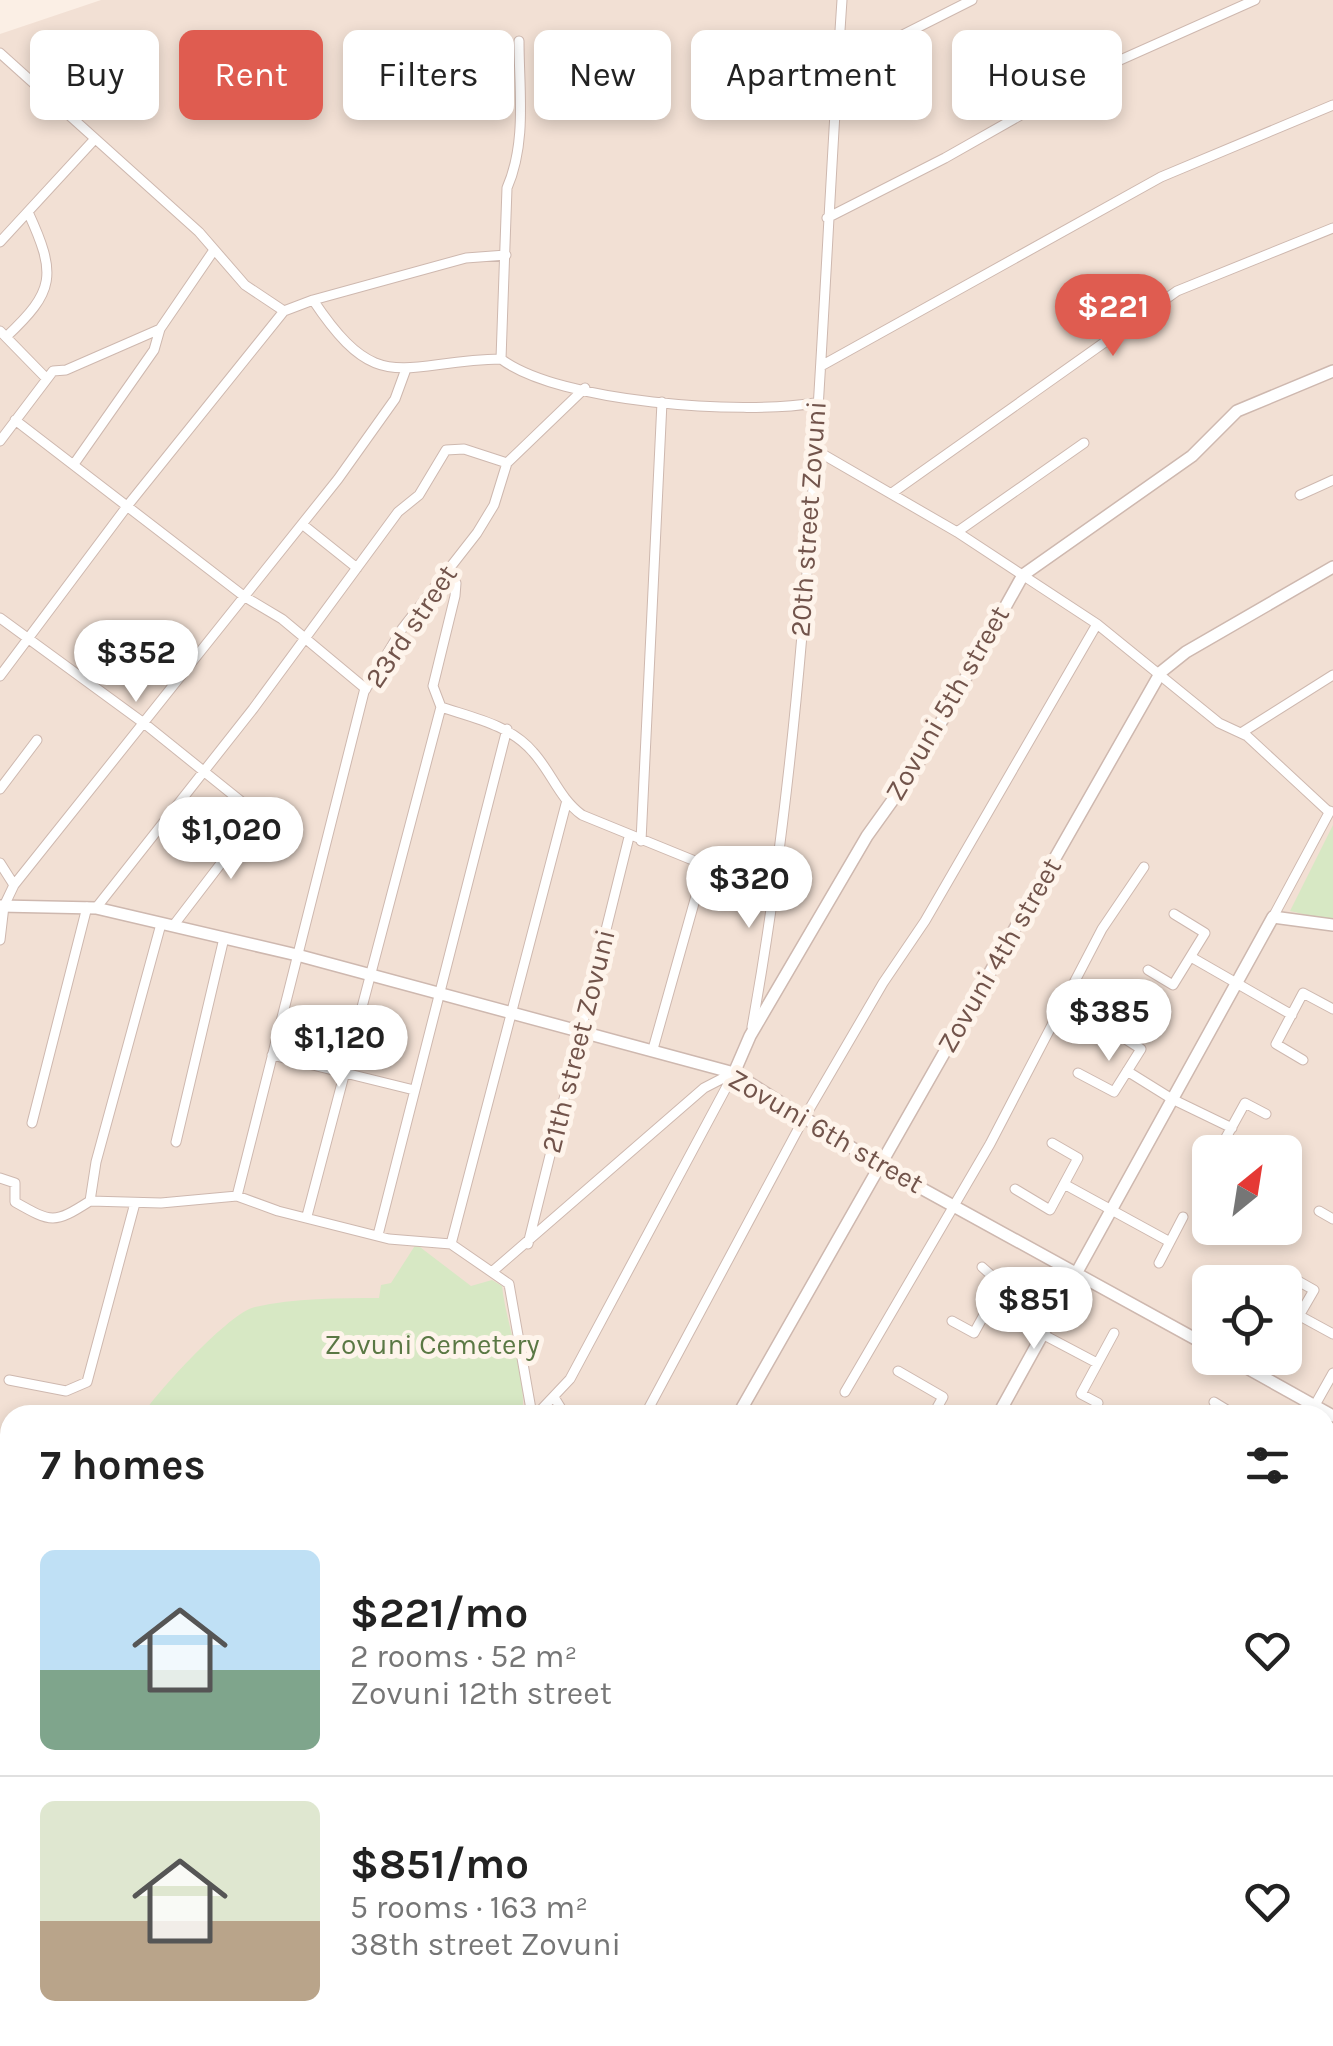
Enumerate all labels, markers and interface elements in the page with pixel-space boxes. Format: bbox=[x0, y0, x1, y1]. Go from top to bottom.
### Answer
chip: Buy bbox=[30, 30, 159, 120]
chip: Rent bbox=[179, 30, 323, 120]
chip: Filters bbox=[343, 30, 514, 120]
chip: New bbox=[534, 30, 671, 120]
chip: Apartment bbox=[691, 30, 932, 120]
chip: House bbox=[952, 30, 1122, 120]
pin: $221 bbox=[1054, 274, 1172, 359]
text: $221 bbox=[1077, 288, 1149, 325]
street label: 20th street Zovuni bbox=[783, 400, 833, 638]
street label: 23rd street bbox=[358, 558, 464, 694]
street label: Zovuni 5th street bbox=[878, 600, 1016, 806]
pin: $352 bbox=[77, 620, 195, 705]
text: $352 bbox=[96, 634, 176, 671]
pin: $1,020 bbox=[150, 797, 312, 882]
text: $1,020 bbox=[180, 811, 282, 848]
pin: $320 bbox=[690, 846, 808, 931]
street label: Zovuni 4th street bbox=[930, 852, 1068, 1058]
text: $320 bbox=[708, 860, 790, 897]
street label: 21th street Zovuni bbox=[534, 926, 622, 1156]
pin: $385 bbox=[1050, 979, 1168, 1064]
text: $385 bbox=[1068, 993, 1150, 1030]
pin: $1,120 bbox=[258, 1005, 420, 1090]
text: $1,120 bbox=[293, 1019, 385, 1056]
street label: Zovuni 6th street bbox=[723, 1062, 929, 1200]
north arrow bbox=[1192, 1135, 1302, 1245]
map controls bbox=[1192, 1135, 1302, 1375]
button: locate bbox=[1192, 1265, 1302, 1375]
pin: $851 bbox=[975, 1267, 1093, 1352]
text: $851 bbox=[998, 1281, 1070, 1318]
park label: Zovuni Cemetery bbox=[325, 1328, 539, 1361]
icon: filters bbox=[1240, 1438, 1295, 1493]
text: 7 homes bbox=[40, 1440, 206, 1490]
text: $221/mo bbox=[350, 1588, 528, 1638]
icon: home bbox=[120, 1590, 240, 1710]
icon: heart bbox=[1240, 1623, 1295, 1678]
text: 2 rooms · 52 m² bbox=[350, 1638, 577, 1675]
text: Zovuni 12th street bbox=[350, 1675, 612, 1712]
text: $851/mo bbox=[350, 1839, 529, 1889]
icon: home bbox=[120, 1841, 240, 1961]
icon: heart bbox=[1240, 1874, 1295, 1929]
text: 5 rooms · 163 m² bbox=[350, 1889, 588, 1926]
text: 38th street Zovuni bbox=[350, 1926, 621, 1963]

